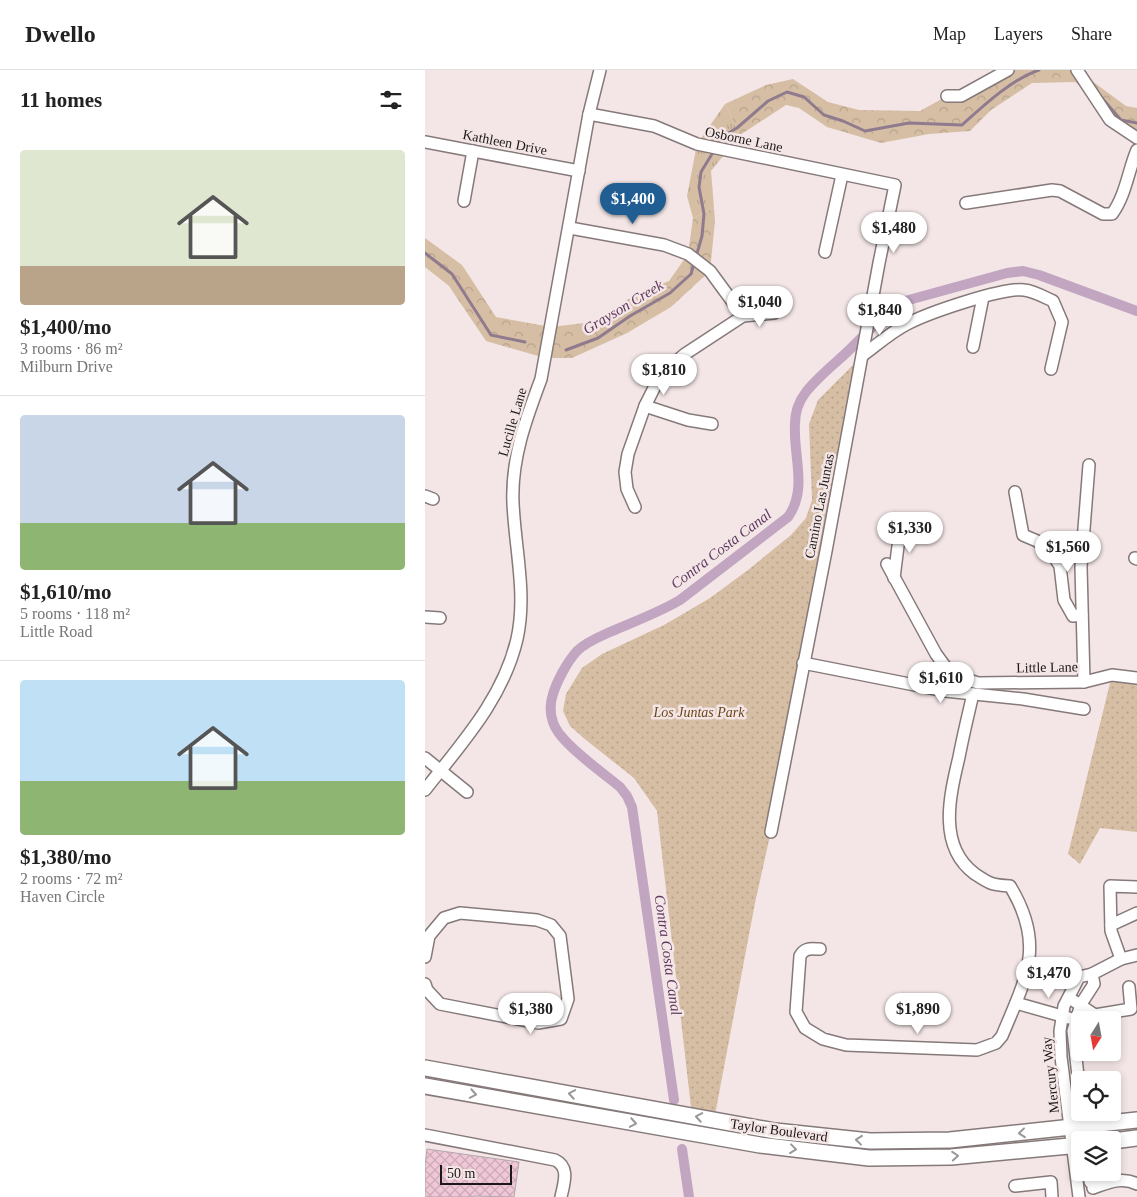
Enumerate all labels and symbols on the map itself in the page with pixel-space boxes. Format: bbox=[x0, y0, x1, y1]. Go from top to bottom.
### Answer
street label: Osborne Lane bbox=[704, 124, 784, 155]
street label: Kathleen Drive bbox=[461, 127, 549, 158]
pin: $1,400 bbox=[592, 182, 674, 225]
pin: $1,480 bbox=[853, 212, 935, 254]
water label: Grayson Creek bbox=[580, 277, 666, 337]
pin: $1,040 bbox=[719, 286, 801, 328]
pin: $1,840 bbox=[839, 294, 921, 336]
pin: $1,810 bbox=[623, 354, 705, 396]
street label: Lucille Lane bbox=[495, 386, 529, 458]
street label: Camino Las Juntas bbox=[802, 452, 837, 560]
water label: Contra Costa Canal bbox=[668, 506, 774, 592]
pin: $1,330 bbox=[869, 512, 951, 554]
pin: $1,560 bbox=[1027, 530, 1109, 573]
street label: Little Lane bbox=[1016, 659, 1078, 676]
pin: $1,610 bbox=[900, 662, 982, 704]
park label: Los Juntas Park bbox=[653, 705, 745, 720]
water label: Contra Costa Canal bbox=[652, 894, 684, 1016]
pin: $1,470 bbox=[1008, 956, 1090, 999]
pin: $1,380 bbox=[490, 992, 572, 1035]
pin: $1,890 bbox=[877, 992, 959, 1035]
north arrow bbox=[1071, 1011, 1121, 1061]
street label: Mercury Way bbox=[1039, 1036, 1062, 1114]
one-way arrow bbox=[469, 1089, 477, 1099]
one-way arrow bbox=[568, 1090, 577, 1100]
one-way arrow bbox=[694, 1112, 703, 1123]
street label: Taylor Boulevard bbox=[729, 1116, 829, 1145]
one-way arrow bbox=[629, 1118, 637, 1128]
one-way arrow bbox=[1017, 1127, 1025, 1138]
one-way arrow bbox=[855, 1135, 863, 1146]
one-way arrow bbox=[790, 1143, 798, 1154]
one-way arrow bbox=[952, 1151, 960, 1162]
scale bar bbox=[440, 1162, 513, 1185]

